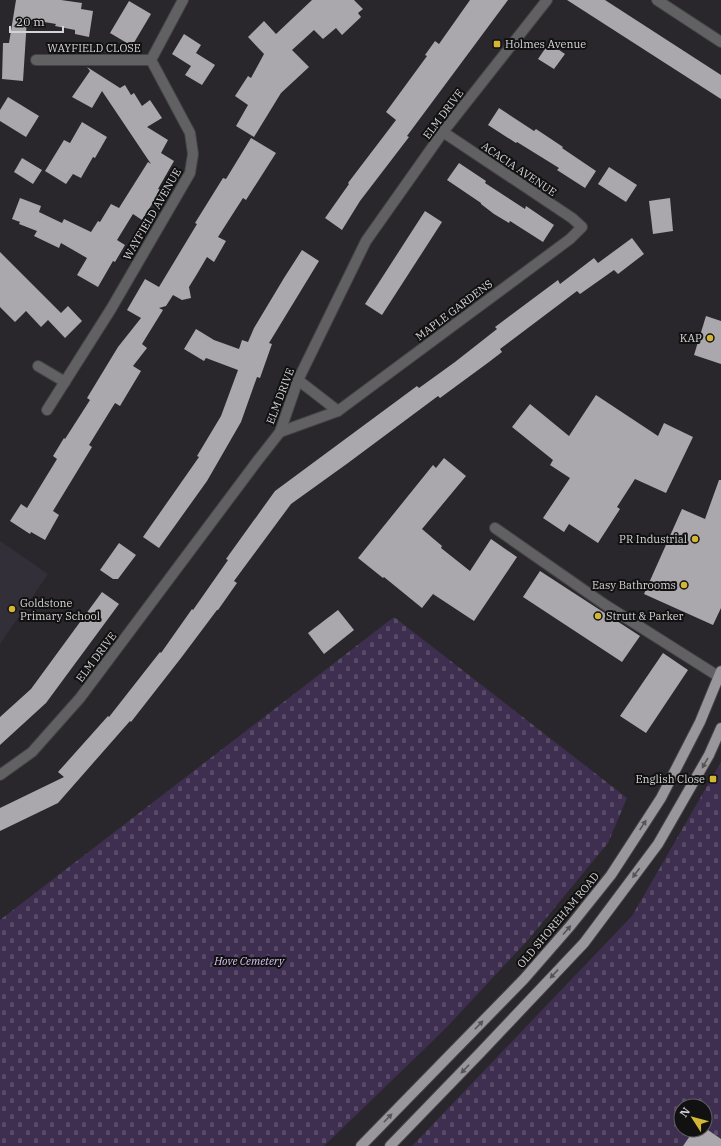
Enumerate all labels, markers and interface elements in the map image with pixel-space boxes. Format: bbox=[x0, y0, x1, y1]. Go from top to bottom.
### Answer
scale bar bbox=[10, 8, 63, 34]
text: 20 m bbox=[16, 14, 45, 29]
place label: Holmes Avenue bbox=[505, 37, 586, 51]
marker: Holmes Avenue bbox=[492, 39, 502, 49]
street label: WAYFIELD CLOSE bbox=[47, 41, 141, 55]
street label: ELM DRIVE bbox=[420, 86, 466, 142]
street label: ACACIA AVENUE bbox=[479, 139, 559, 199]
street label: WAYFIELD AVENUE bbox=[120, 166, 184, 262]
street label: MAPLE GARDENS bbox=[413, 276, 495, 344]
place label: KAP bbox=[680, 331, 702, 345]
marker: KAP bbox=[705, 333, 715, 343]
street label: ELM DRIVE bbox=[263, 366, 297, 426]
place label: PR Industrial bbox=[619, 532, 687, 546]
marker: PR Industrial bbox=[690, 534, 700, 544]
place label: Easy Bathrooms bbox=[592, 578, 676, 592]
marker: Easy Bathrooms bbox=[679, 580, 689, 590]
place label: Goldstone Primary School bbox=[20, 596, 100, 623]
marker: Goldstone Primary School bbox=[7, 604, 17, 614]
place label: Strutt & Parker bbox=[606, 609, 684, 623]
marker: Strutt & Parker bbox=[593, 611, 603, 621]
street label: ELM DRIVE bbox=[73, 629, 119, 685]
one-way arrow bbox=[701, 757, 708, 769]
place label: English Close bbox=[635, 772, 705, 786]
marker: English Close bbox=[708, 774, 718, 784]
one-way arrow bbox=[640, 819, 647, 831]
one-way arrow bbox=[632, 868, 640, 879]
street label: OLD SHOREHAM ROAD bbox=[514, 869, 602, 971]
one-way arrow bbox=[563, 925, 572, 935]
park label: Hove Cemetery bbox=[213, 954, 285, 968]
one-way arrow bbox=[550, 970, 559, 979]
one-way arrow bbox=[474, 1020, 484, 1030]
one-way arrow bbox=[460, 1064, 470, 1074]
north arrow bbox=[673, 1098, 713, 1138]
text: N bbox=[677, 1104, 693, 1120]
one-way arrow bbox=[383, 1113, 393, 1123]

